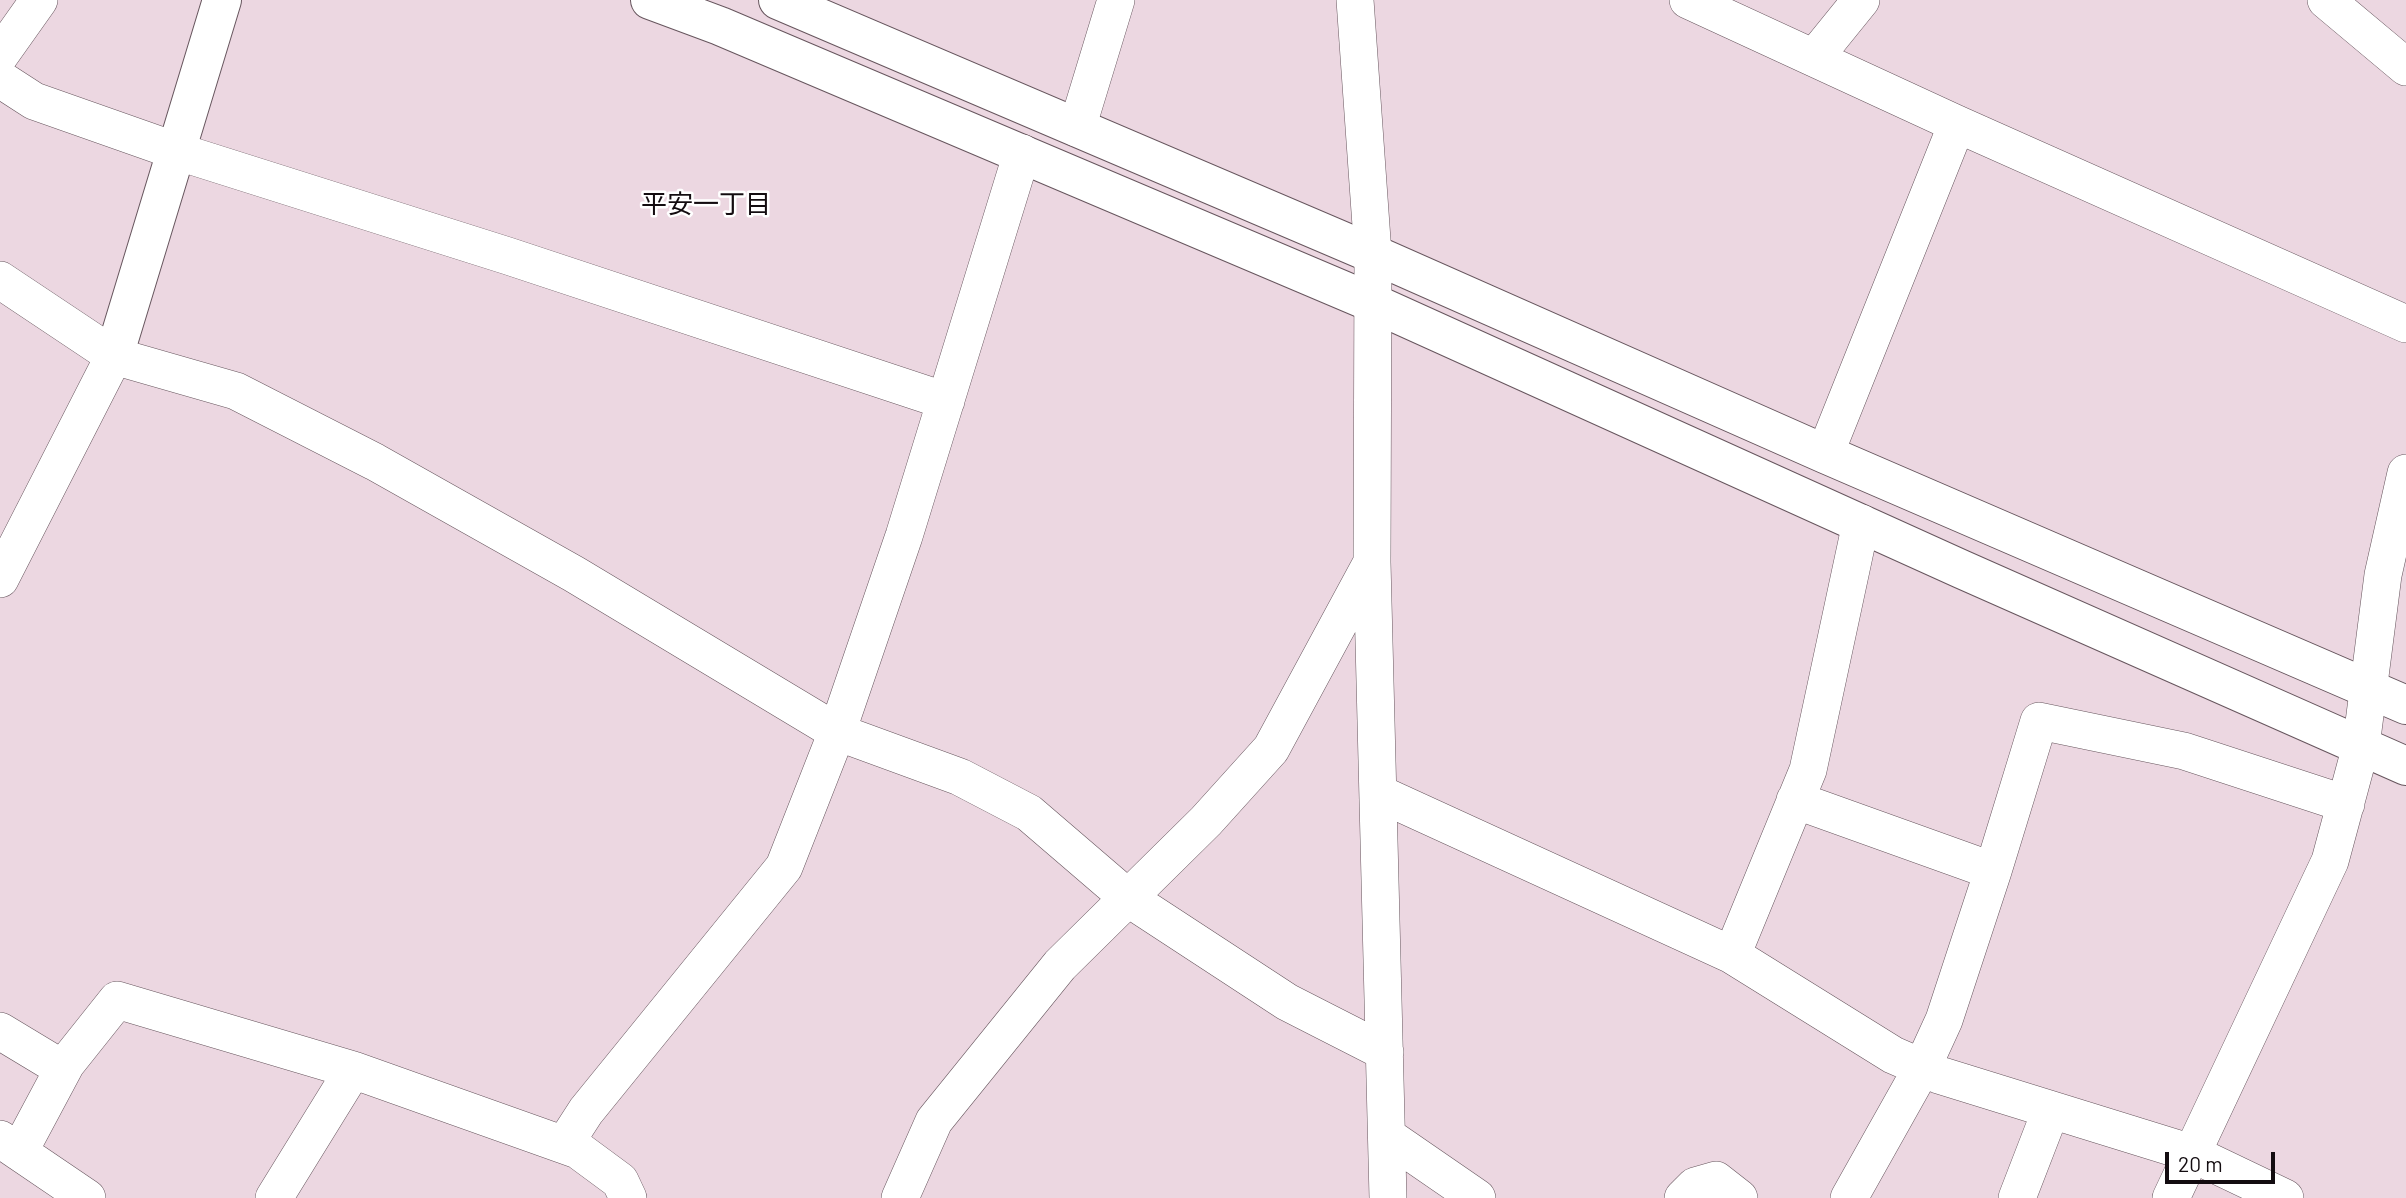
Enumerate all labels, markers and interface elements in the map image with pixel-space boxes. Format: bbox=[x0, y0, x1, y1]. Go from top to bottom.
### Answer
district label: 平安一丁目 bbox=[641, 188, 771, 220]
scale bar bbox=[2168, 1138, 2278, 1182]
text: 20 m bbox=[2178, 1151, 2223, 1176]

